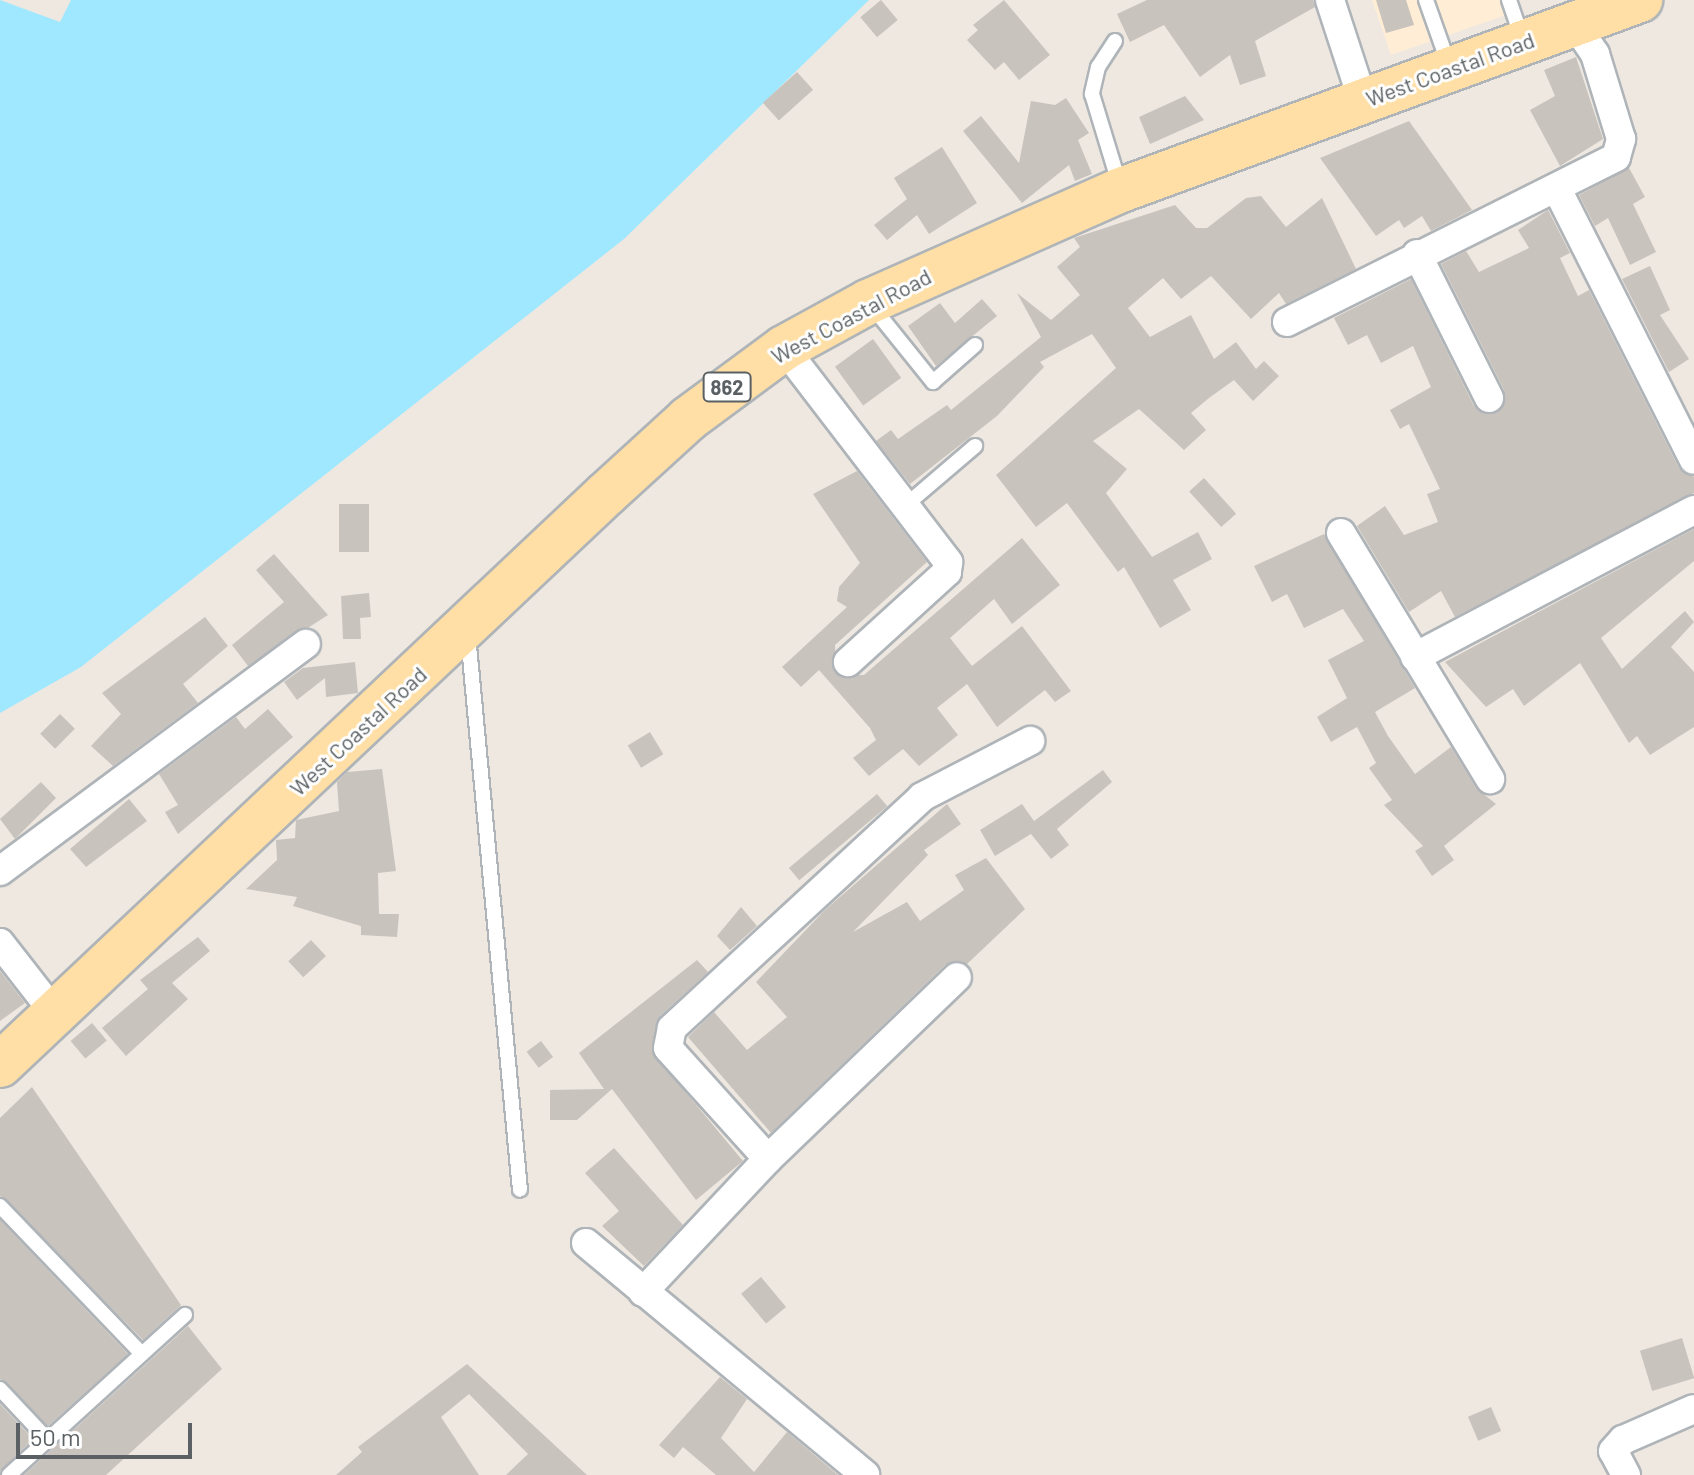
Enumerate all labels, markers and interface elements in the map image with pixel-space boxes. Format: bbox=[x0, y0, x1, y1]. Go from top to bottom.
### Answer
street label: West Coastal Road bbox=[1362, 26, 1538, 112]
street label: West Coastal Road bbox=[767, 263, 935, 369]
road number: 862 bbox=[701, 371, 753, 403]
street label: West Coastal Road bbox=[284, 661, 432, 801]
scale bar bbox=[20, 1407, 196, 1457]
text: 50 m bbox=[30, 1422, 81, 1451]

